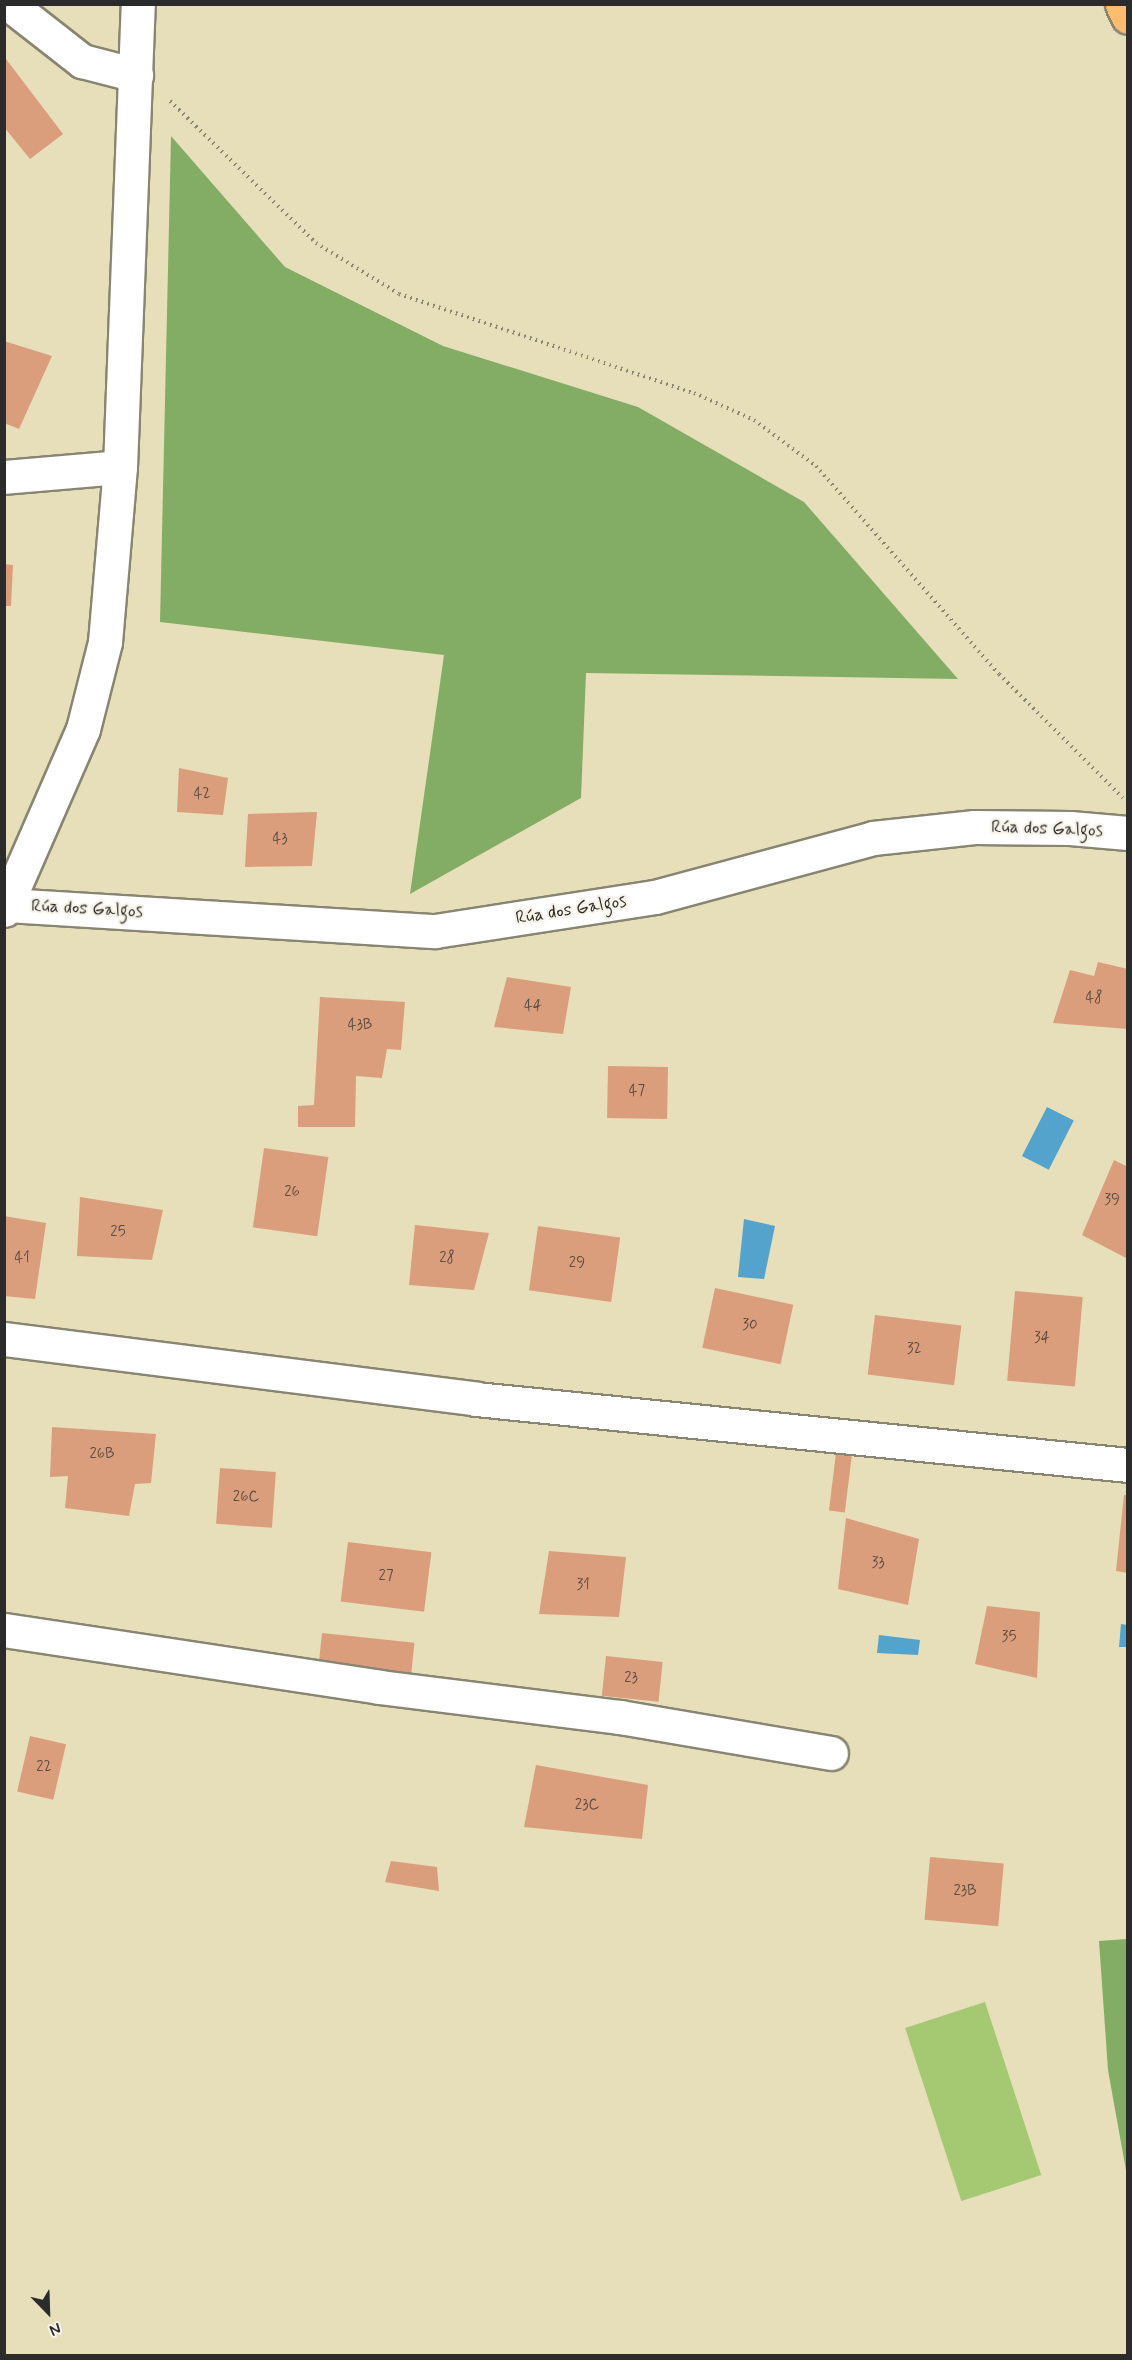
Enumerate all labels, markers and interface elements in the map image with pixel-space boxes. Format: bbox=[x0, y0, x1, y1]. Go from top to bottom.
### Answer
house number: 42 bbox=[194, 786, 210, 804]
street label: Rúa dos Galgos bbox=[991, 816, 1103, 842]
house number: 43 bbox=[272, 831, 288, 849]
street label: Rúa dos Galgos bbox=[515, 891, 627, 929]
street label: Rúa dos Galgos bbox=[31, 895, 143, 923]
house number: 48 bbox=[1086, 990, 1102, 1008]
house number: 44 bbox=[524, 998, 542, 1016]
house number: 43B bbox=[348, 1017, 372, 1035]
house number: 47 bbox=[629, 1083, 645, 1101]
house number: 26 bbox=[284, 1184, 300, 1202]
house number: 39 bbox=[1104, 1192, 1120, 1210]
house number: 25 bbox=[110, 1224, 126, 1242]
house number: 41 bbox=[14, 1250, 30, 1268]
house number: 28 bbox=[439, 1250, 455, 1268]
house number: 29 bbox=[569, 1255, 585, 1273]
house number: 30 bbox=[742, 1317, 758, 1335]
house number: 34 bbox=[1034, 1330, 1050, 1348]
house number: 32 bbox=[907, 1341, 921, 1359]
house number: 26B bbox=[89, 1446, 115, 1464]
house number: 26C bbox=[233, 1489, 259, 1507]
house number: 33 bbox=[871, 1555, 885, 1573]
house number: 27 bbox=[379, 1568, 393, 1586]
house number: 31 bbox=[576, 1577, 590, 1595]
house number: 35 bbox=[1002, 1629, 1016, 1647]
house number: 23 bbox=[624, 1670, 638, 1688]
house number: 22 bbox=[36, 1759, 52, 1777]
house number: 23C bbox=[575, 1797, 599, 1815]
house number: 23B bbox=[953, 1883, 977, 1901]
north arrow bbox=[18, 2282, 78, 2342]
text: N bbox=[46, 2317, 64, 2341]

